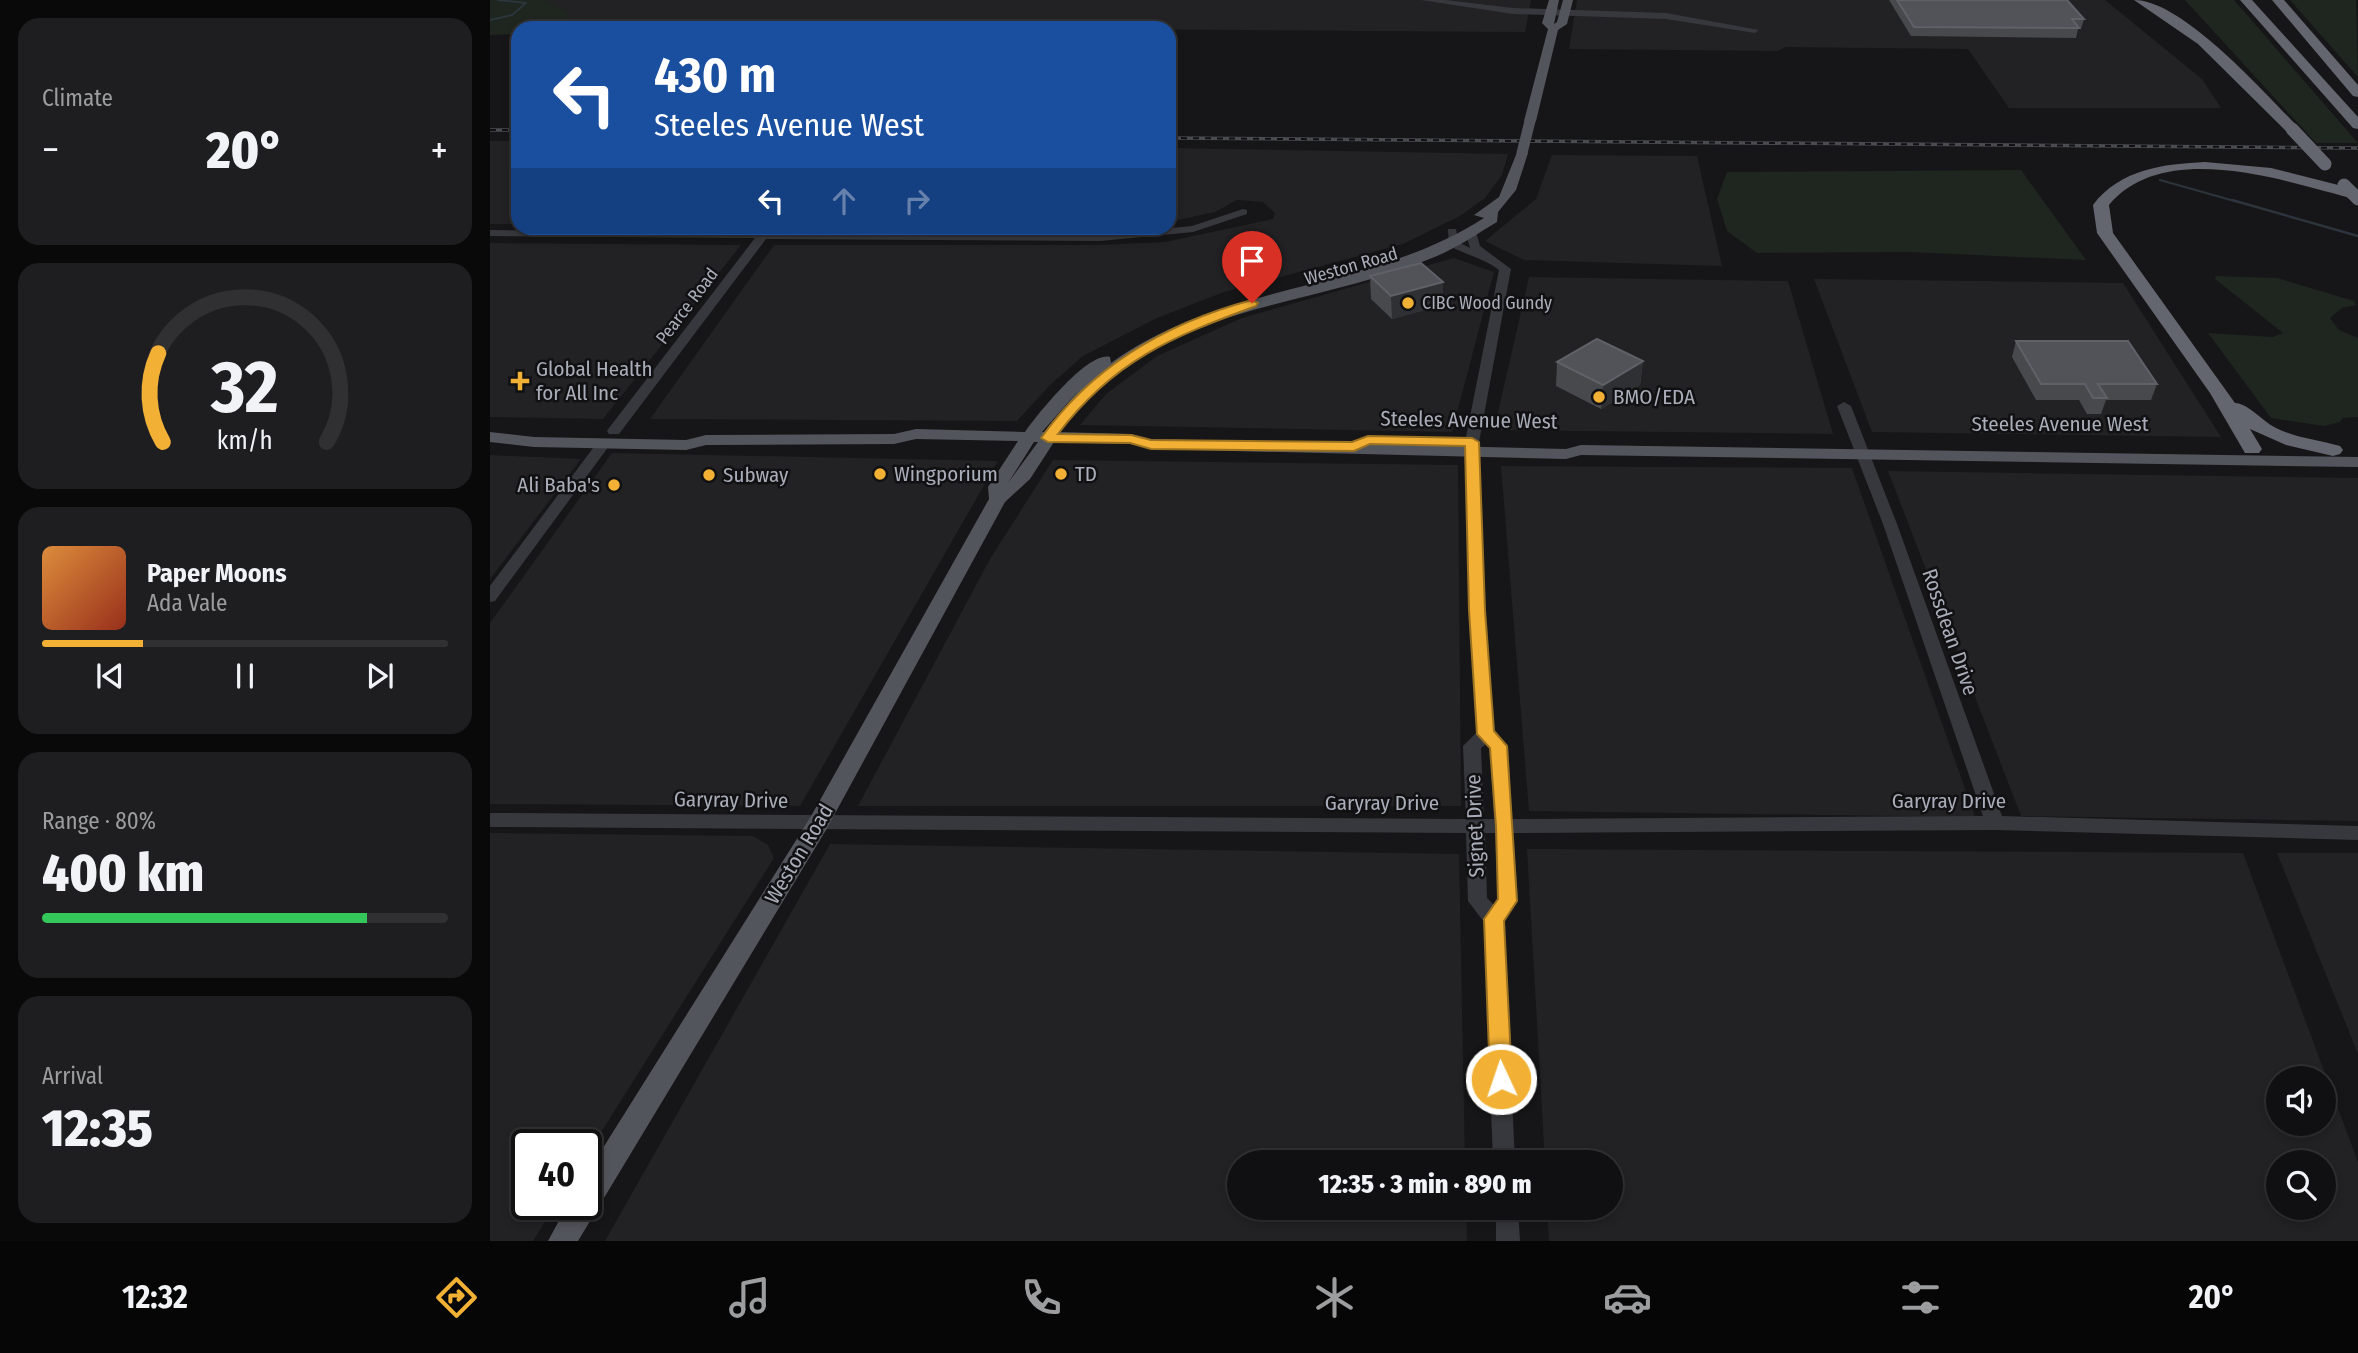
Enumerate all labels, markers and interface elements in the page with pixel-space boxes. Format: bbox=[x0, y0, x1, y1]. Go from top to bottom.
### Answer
text: 430 m bbox=[654, 46, 776, 105]
icon: left bbox=[539, 49, 630, 140]
text: Climate bbox=[42, 84, 113, 112]
text: Steeles Avenue West bbox=[654, 106, 924, 144]
text: 20° bbox=[206, 119, 284, 182]
text: − bbox=[42, 127, 59, 173]
text: + bbox=[431, 127, 448, 173]
icon: left bbox=[752, 182, 790, 220]
icon: ahead bbox=[825, 182, 863, 220]
icon: right bbox=[898, 182, 936, 220]
pin bbox=[1222, 231, 1282, 303]
icon: arrive bbox=[1233, 242, 1271, 280]
street label: Weston Road bbox=[1302, 242, 1400, 290]
street label: Pearce Road bbox=[651, 263, 723, 349]
place label: CIBC Wood Gundy bbox=[1422, 292, 1552, 314]
marker: CIBC Wood Gundy bbox=[1400, 295, 1416, 311]
text: 32 bbox=[210, 344, 279, 431]
place label: Global Health for All Inc bbox=[536, 356, 653, 406]
marker: Global Health for All Inc bbox=[510, 371, 530, 391]
place label: BMO/EDA bbox=[1613, 384, 1695, 410]
marker: BMO/EDA bbox=[1591, 389, 1607, 405]
street label: Steeles Avenue West bbox=[1380, 405, 1558, 435]
street label: Steeles Avenue West bbox=[1971, 411, 2149, 437]
text: km/h bbox=[217, 426, 273, 456]
place label: Wingporium bbox=[894, 461, 998, 487]
place label: TD bbox=[1075, 461, 1097, 487]
place label: Subway bbox=[723, 462, 789, 488]
marker: Wingporium bbox=[872, 466, 888, 482]
marker: TD bbox=[1053, 466, 1069, 482]
marker: Subway bbox=[701, 467, 717, 483]
place label: Ali Baba's bbox=[517, 472, 600, 498]
marker: Ali Baba's bbox=[606, 477, 622, 493]
text: Paper Moons bbox=[147, 558, 287, 589]
street label: Rossdean Drive bbox=[1916, 565, 1984, 699]
text: Ada Vale bbox=[147, 589, 227, 617]
icon: previous bbox=[91, 657, 129, 695]
icon: pause bbox=[226, 657, 264, 695]
icon: next bbox=[361, 657, 399, 695]
street label: Signet Drive bbox=[1460, 774, 1490, 878]
street label: Garyray Drive bbox=[674, 786, 788, 814]
street label: Garyray Drive bbox=[1892, 788, 2006, 814]
street label: Garyray Drive bbox=[1325, 790, 1439, 816]
street label: Weston Road bbox=[759, 799, 839, 909]
text: Range · 80% bbox=[42, 807, 156, 835]
text: 400 km bbox=[42, 842, 204, 905]
position arrow bbox=[1464, 1042, 1538, 1116]
text: Arrival bbox=[42, 1062, 103, 1090]
map controls bbox=[2266, 1066, 2336, 1220]
button: sound bbox=[2266, 1066, 2336, 1136]
text: 12:35 bbox=[42, 1097, 153, 1160]
speed limit sign: 40 bbox=[511, 1129, 602, 1220]
button: search bbox=[2266, 1150, 2336, 1220]
text: 12:35 · 3 min · 890 m bbox=[1319, 1169, 1531, 1200]
icon: directions bbox=[432, 1273, 481, 1322]
icon: music bbox=[725, 1273, 774, 1322]
icon: phone bbox=[1017, 1273, 1066, 1322]
icon: climate bbox=[1310, 1273, 1359, 1322]
icon: car bbox=[1603, 1273, 1652, 1322]
icon: filters bbox=[1896, 1273, 1945, 1322]
text: 12:32 bbox=[122, 1278, 188, 1316]
text: 20° bbox=[2189, 1278, 2236, 1316]

